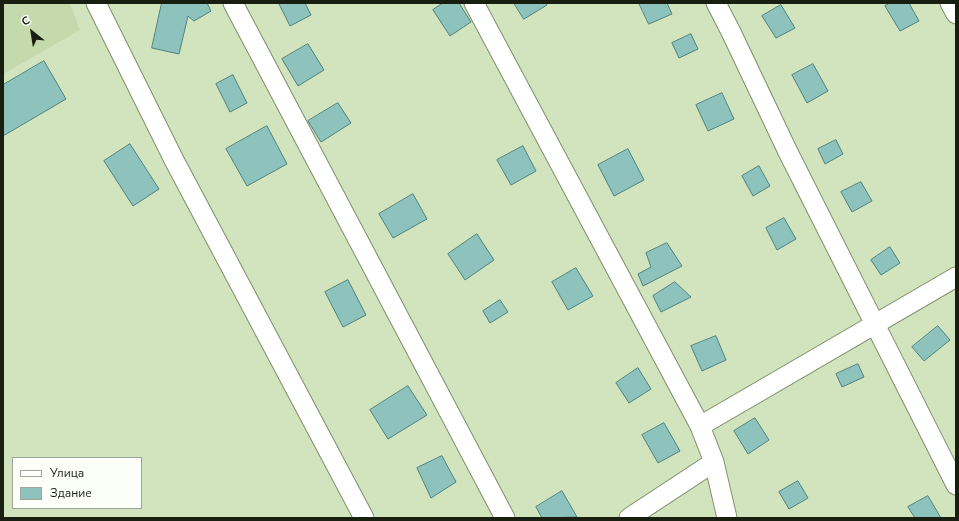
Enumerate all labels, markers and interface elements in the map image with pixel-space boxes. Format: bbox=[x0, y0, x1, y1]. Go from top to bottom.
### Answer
north arrow bbox=[12, 12, 52, 52]
text: С bbox=[19, 13, 33, 30]
legend bbox=[12, 457, 142, 509]
text: Улица bbox=[50, 465, 84, 481]
text: Здание bbox=[50, 485, 92, 501]

